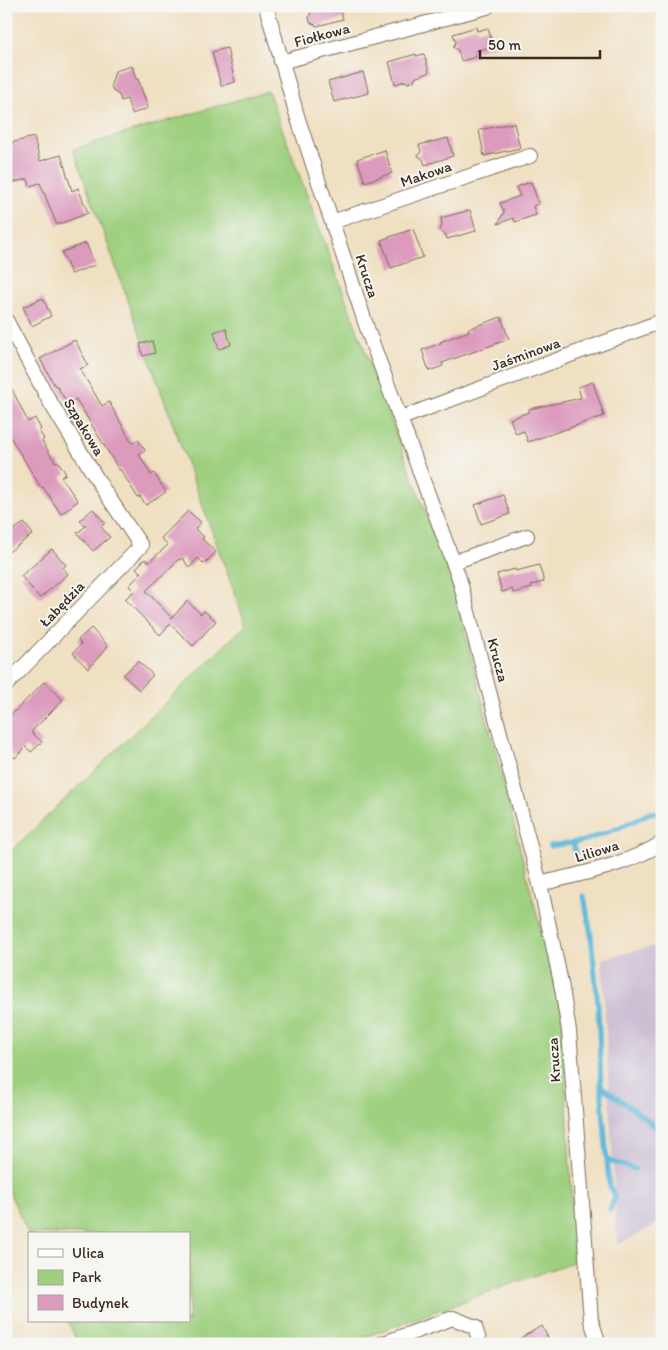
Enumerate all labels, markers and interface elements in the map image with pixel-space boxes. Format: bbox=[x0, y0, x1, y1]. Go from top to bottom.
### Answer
street label: Fiołkowa bbox=[292, 19, 352, 51]
scale bar bbox=[480, 28, 600, 60]
text: 50 m bbox=[488, 36, 521, 54]
street label: Makowa bbox=[398, 157, 454, 191]
street label: Krucza bbox=[352, 252, 383, 301]
street label: Jaśminowa bbox=[489, 333, 563, 375]
street label: Szpakowa bbox=[60, 395, 108, 459]
street label: Łabędzia bbox=[36, 577, 88, 631]
street label: Krucza bbox=[484, 636, 513, 685]
street label: Liliowa bbox=[573, 836, 621, 866]
street label: Krucza bbox=[543, 1036, 565, 1083]
legend bbox=[28, 1232, 190, 1322]
text: Ulica bbox=[72, 1244, 105, 1262]
text: Park bbox=[72, 1268, 102, 1286]
text: Budynek bbox=[72, 1294, 129, 1312]

